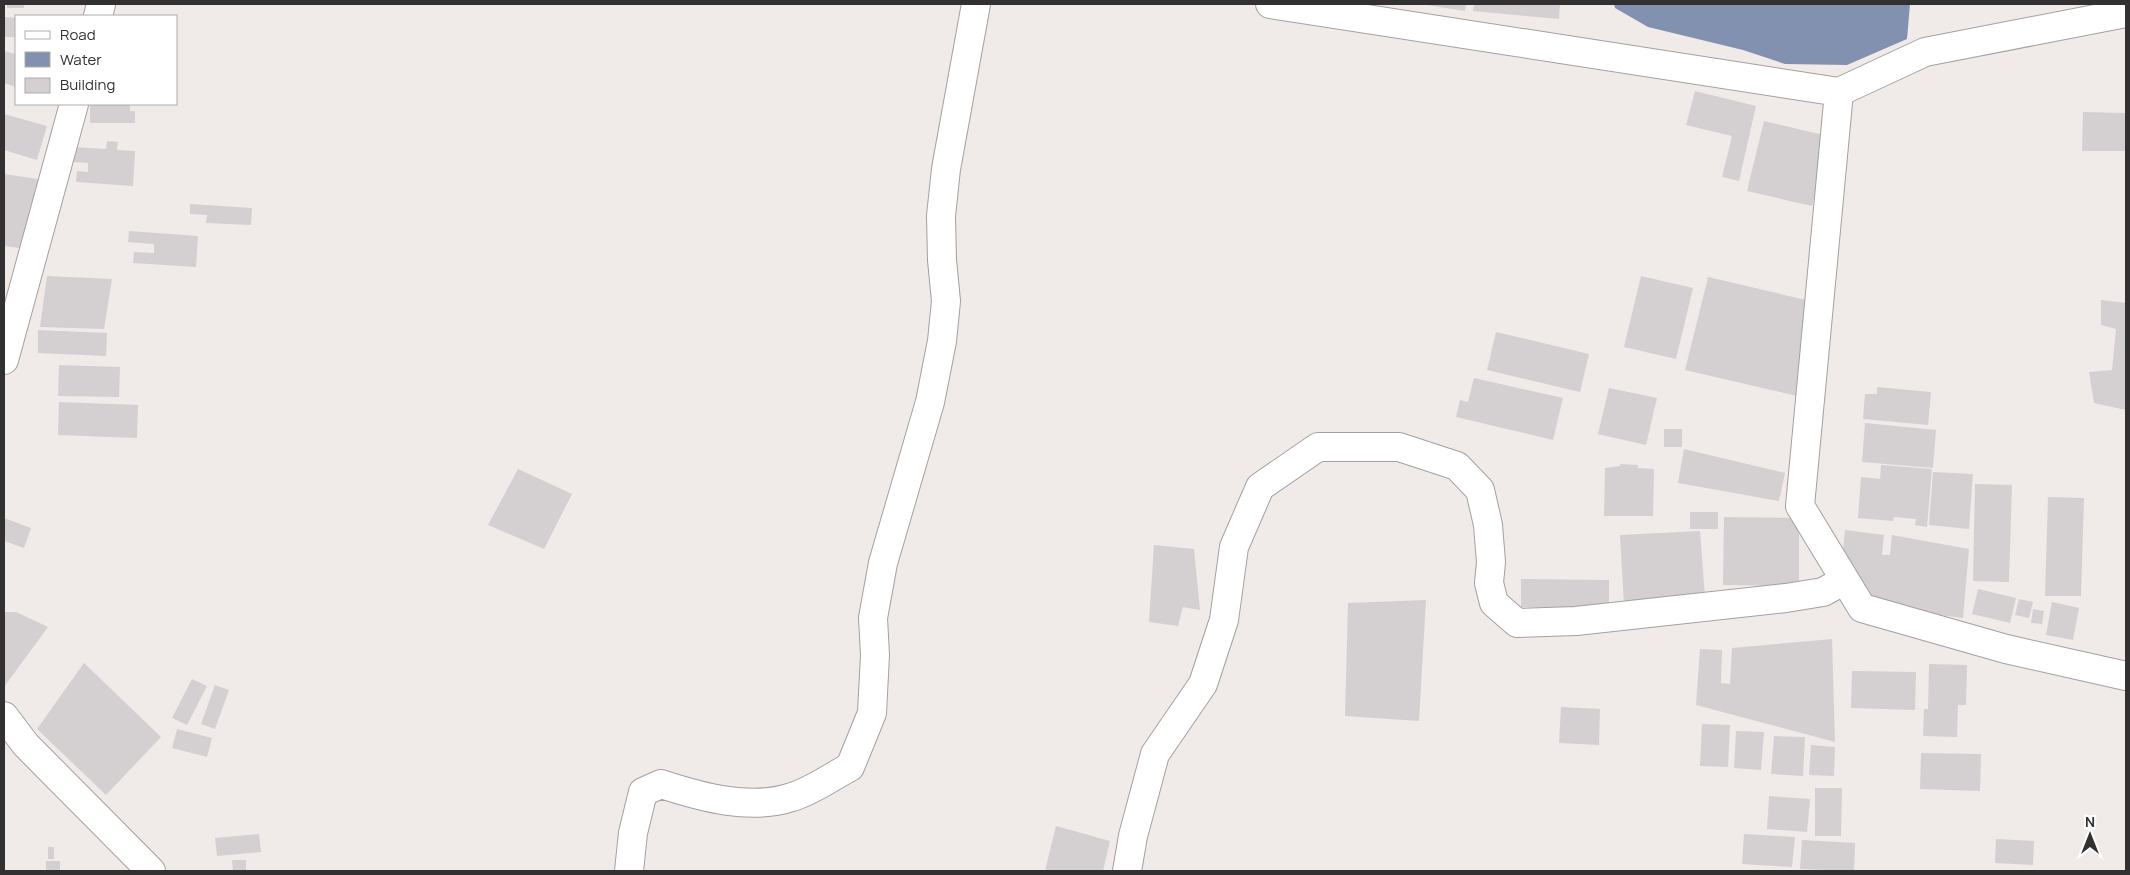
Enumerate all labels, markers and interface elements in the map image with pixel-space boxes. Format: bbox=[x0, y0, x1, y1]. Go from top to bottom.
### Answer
legend bbox=[15, 15, 178, 105]
text: Road bbox=[60, 24, 96, 45]
text: Water bbox=[60, 49, 102, 70]
text: Building bbox=[60, 74, 115, 95]
north arrow bbox=[2065, 810, 2115, 860]
text: N bbox=[2085, 812, 2095, 831]

